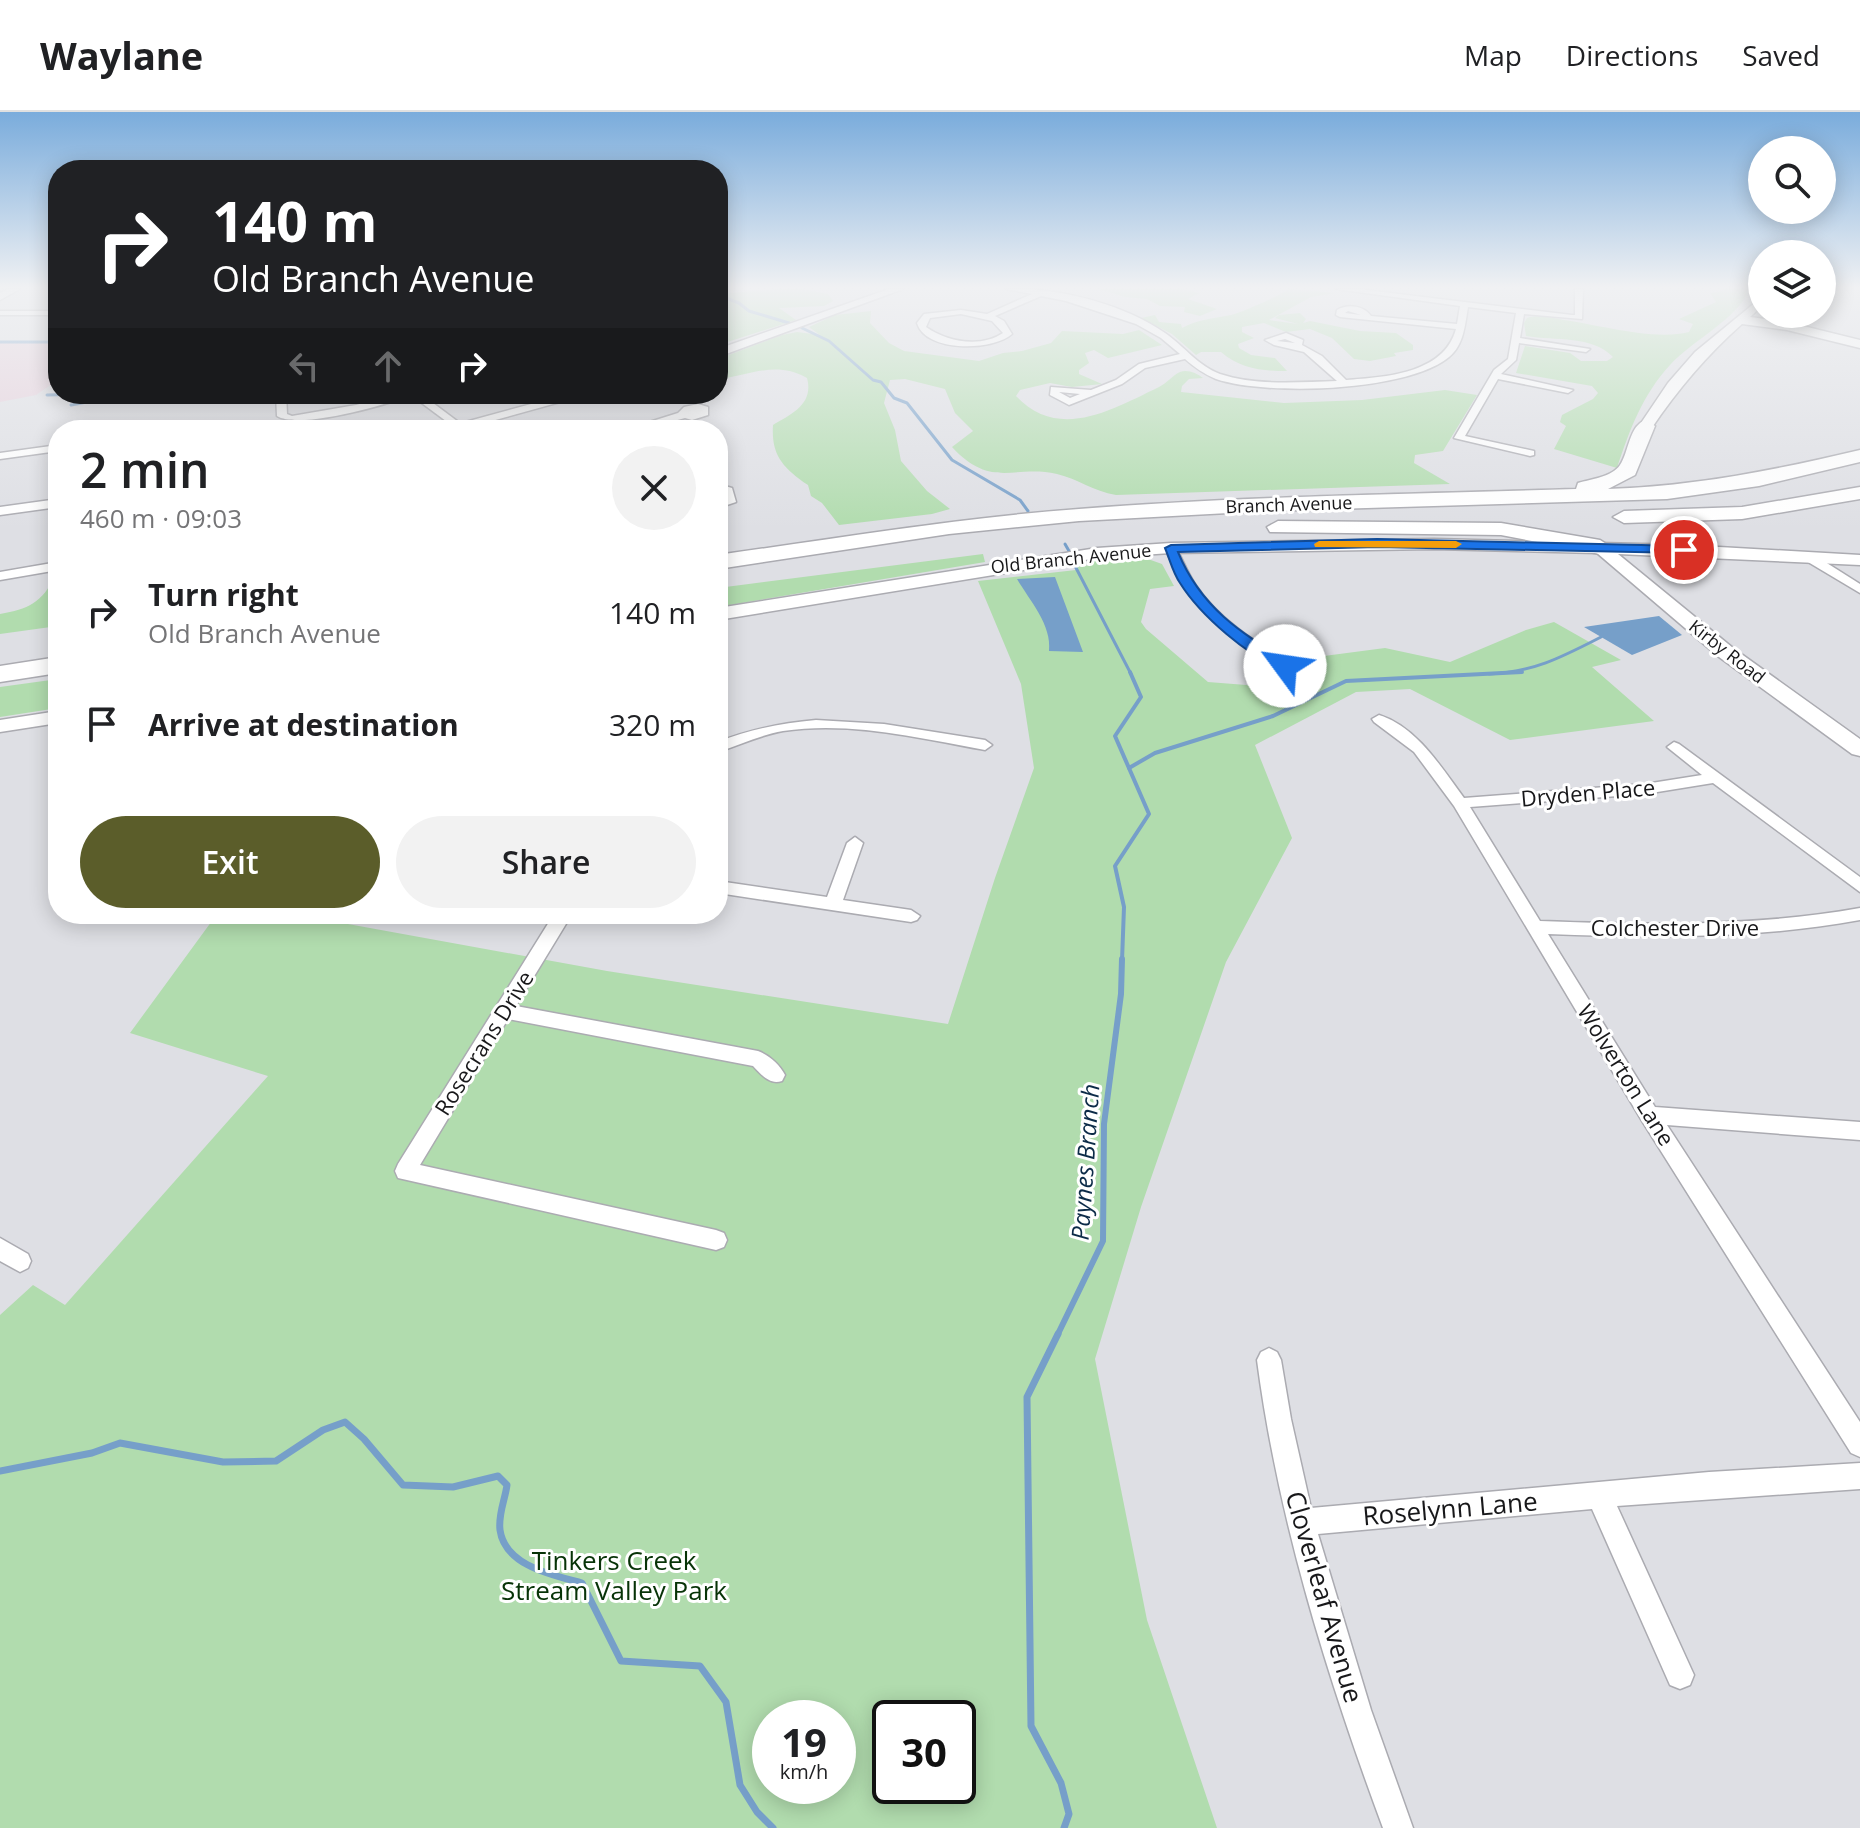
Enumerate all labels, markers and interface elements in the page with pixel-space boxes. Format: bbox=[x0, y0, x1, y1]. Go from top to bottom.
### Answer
text: Waylane bbox=[40, 29, 203, 81]
text: Map bbox=[1464, 36, 1522, 74]
text: Directions bbox=[1566, 36, 1698, 74]
text: Saved bbox=[1742, 36, 1820, 74]
map controls bbox=[1748, 136, 1836, 328]
button: search bbox=[1748, 136, 1836, 224]
text: 140 m bbox=[212, 182, 378, 258]
icon: right bbox=[80, 192, 184, 296]
button: layers bbox=[1748, 240, 1836, 328]
text: Old Branch Avenue bbox=[212, 254, 535, 303]
icon: left bbox=[282, 344, 326, 388]
icon: ahead bbox=[366, 344, 410, 388]
icon: right bbox=[450, 344, 494, 388]
text: 2 min bbox=[80, 437, 210, 502]
button: close bbox=[612, 446, 696, 530]
street label: Branch Avenue bbox=[1225, 490, 1353, 518]
text: 460 m · 09:03 bbox=[80, 500, 242, 536]
pin bbox=[1650, 516, 1718, 584]
icon: arrive bbox=[1662, 528, 1706, 572]
street label: Old Branch Avenue bbox=[989, 538, 1152, 578]
text: Turn right bbox=[148, 574, 299, 615]
icon: right bbox=[80, 590, 124, 634]
text: 140 m bbox=[609, 592, 696, 633]
street label: Kirby Road bbox=[1685, 614, 1771, 689]
text: Old Branch Avenue bbox=[148, 615, 381, 651]
position arrow bbox=[1243, 624, 1327, 708]
icon: arrive bbox=[80, 702, 124, 746]
text: Arrive at destination bbox=[148, 704, 459, 745]
text: 320 m bbox=[609, 704, 696, 745]
street label: Dryden Place bbox=[1519, 771, 1656, 813]
button: Exit bbox=[80, 816, 380, 908]
button: Share bbox=[396, 816, 696, 908]
street label: Colchester Drive bbox=[1591, 912, 1759, 942]
street label: Rosecrans Drive bbox=[427, 965, 540, 1120]
street label: Wolverton Lane bbox=[1571, 998, 1682, 1151]
water label: Paynes Branch bbox=[1063, 1083, 1106, 1241]
street label: Roselynn Lane bbox=[1361, 1482, 1539, 1534]
street label: Cloverleaf Avenue bbox=[1278, 1487, 1372, 1707]
park label: Tinkers Creek Stream Valley Park bbox=[501, 1542, 727, 1608]
speed limit sign: 30 bbox=[872, 1700, 976, 1804]
text: 19 bbox=[781, 1714, 827, 1769]
text: km/h bbox=[780, 1758, 828, 1785]

